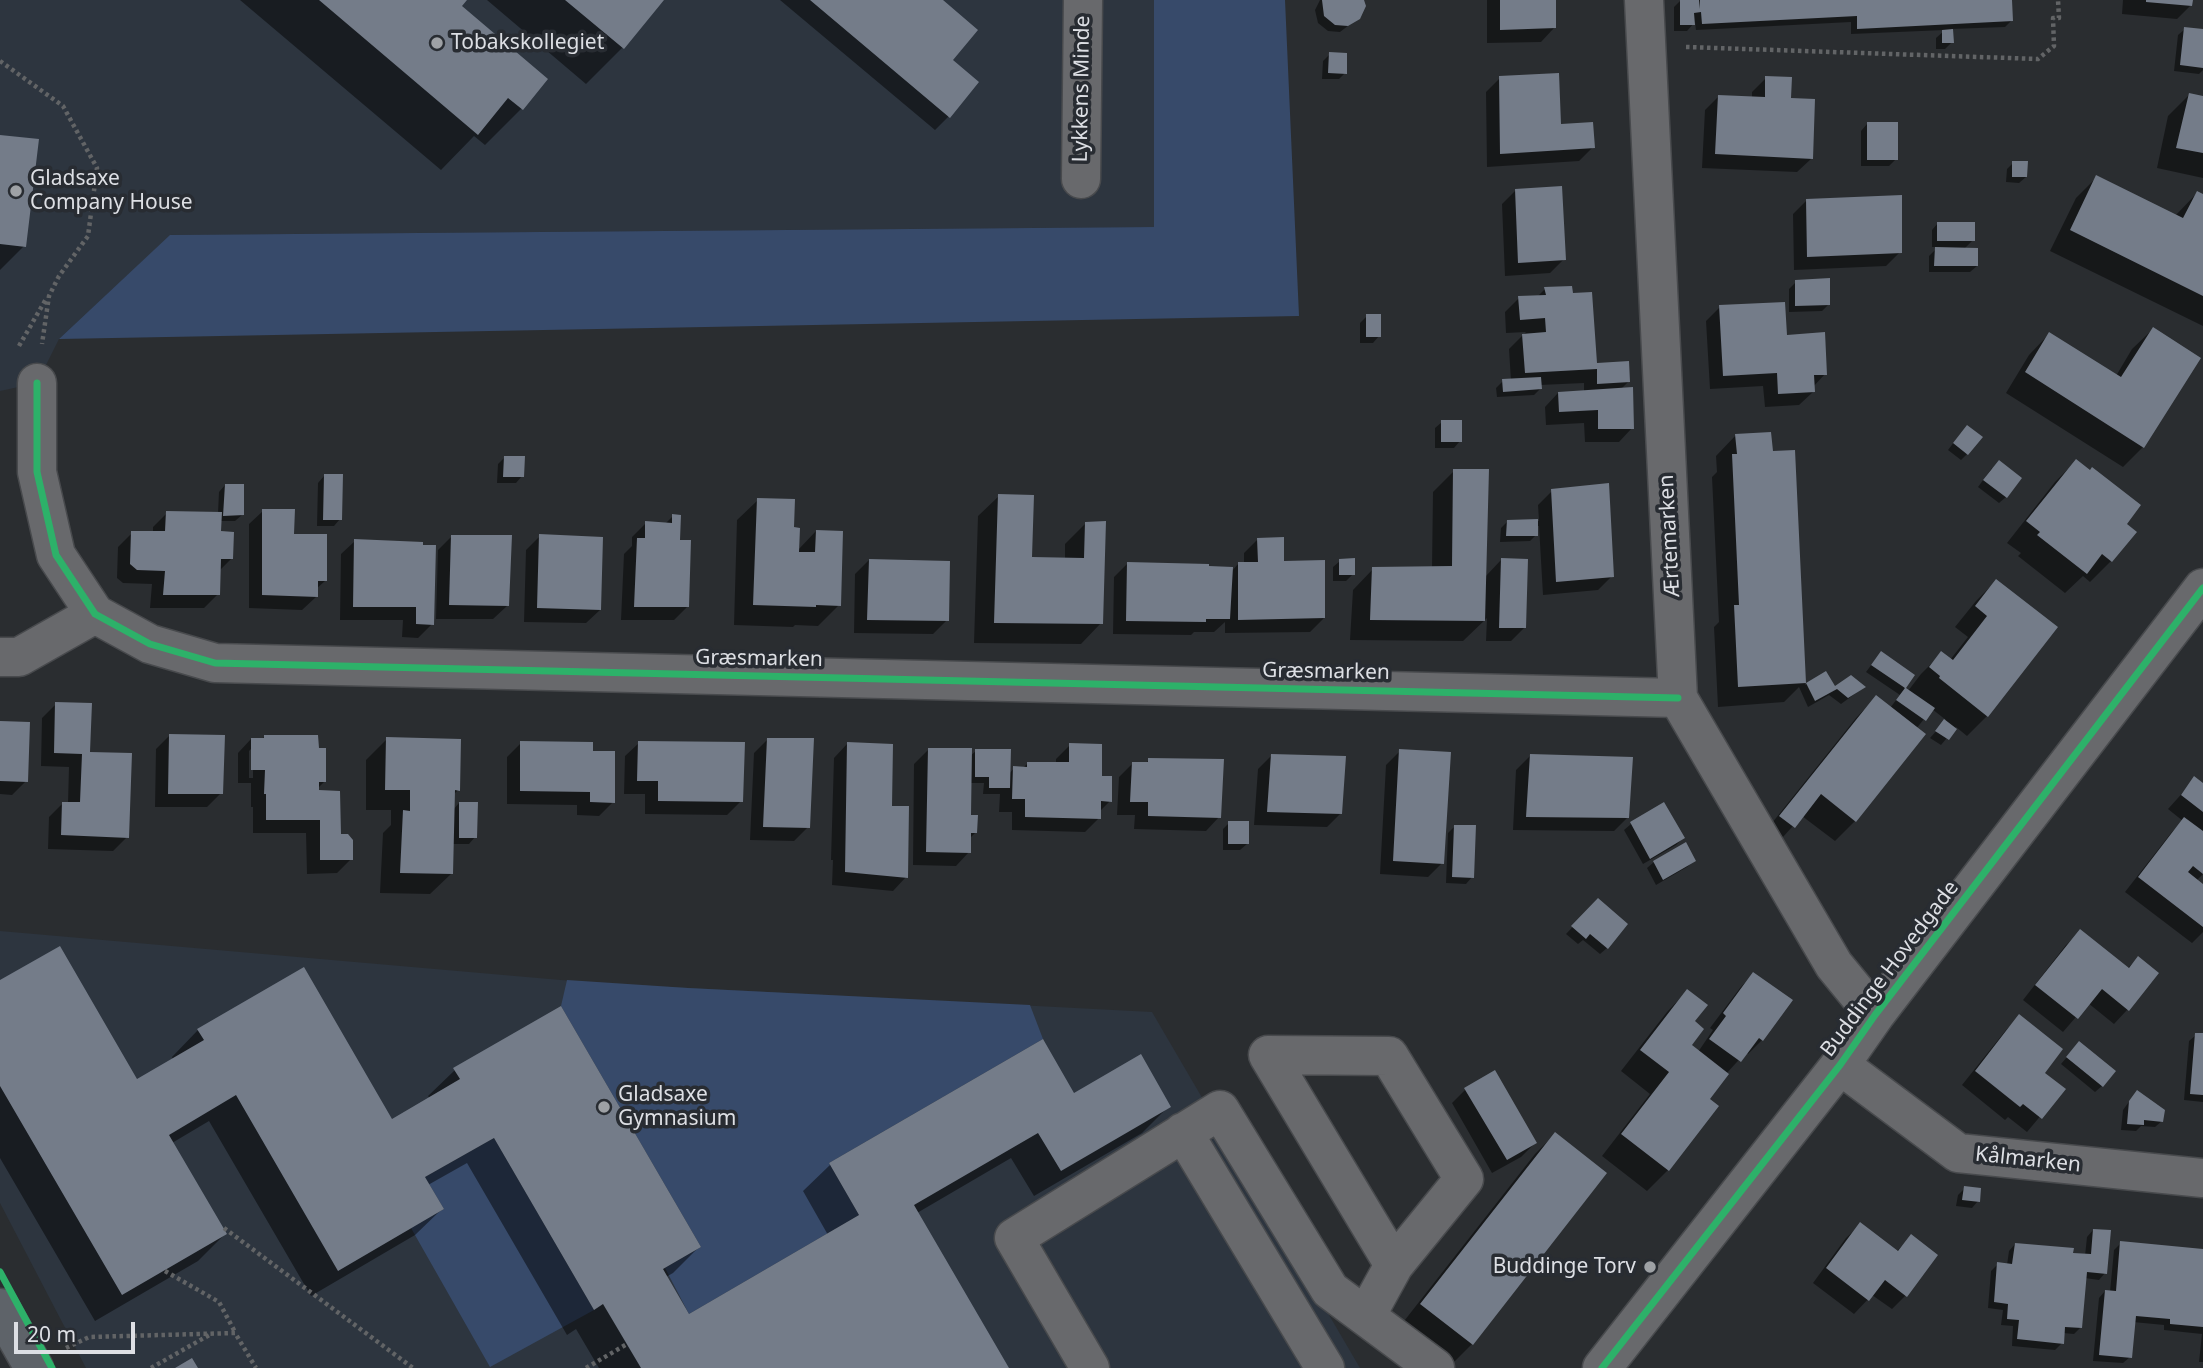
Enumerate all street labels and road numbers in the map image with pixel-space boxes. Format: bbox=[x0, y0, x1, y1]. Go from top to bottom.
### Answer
street label: Lykkens Minde bbox=[1068, 15, 1096, 163]
street label: Ærtemarken bbox=[1654, 474, 1686, 598]
street label: Græsmarken bbox=[695, 645, 823, 673]
street label: Græsmarken bbox=[1262, 658, 1390, 686]
street label: Buddinge Hovedgade bbox=[1816, 876, 1964, 1062]
street label: Kålmarken bbox=[1974, 1142, 2082, 1178]

